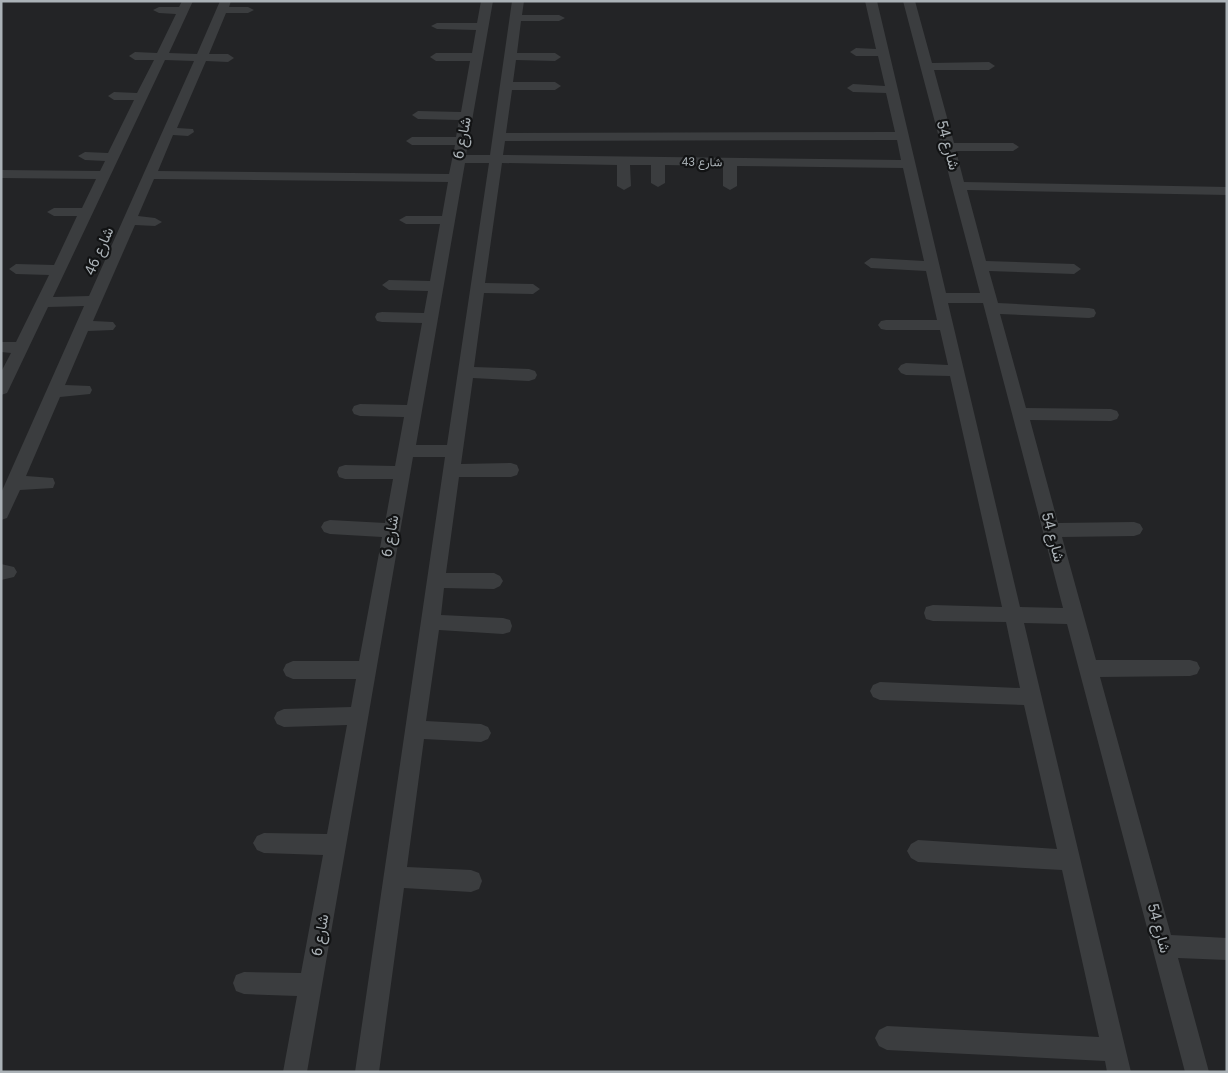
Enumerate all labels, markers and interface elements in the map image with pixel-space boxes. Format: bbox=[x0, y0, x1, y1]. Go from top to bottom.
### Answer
street label: شارع 6 bbox=[449, 115, 477, 161]
street label: شارع 54 bbox=[931, 118, 963, 173]
street label: شارع 43 bbox=[682, 155, 722, 171]
street label: شارع 46 bbox=[80, 224, 119, 279]
street label: شارع 54 bbox=[1036, 510, 1068, 565]
street label: شارع 6 bbox=[377, 513, 405, 559]
street label: شارع 54 bbox=[1142, 901, 1174, 956]
street label: شارع 6 bbox=[307, 912, 335, 958]

